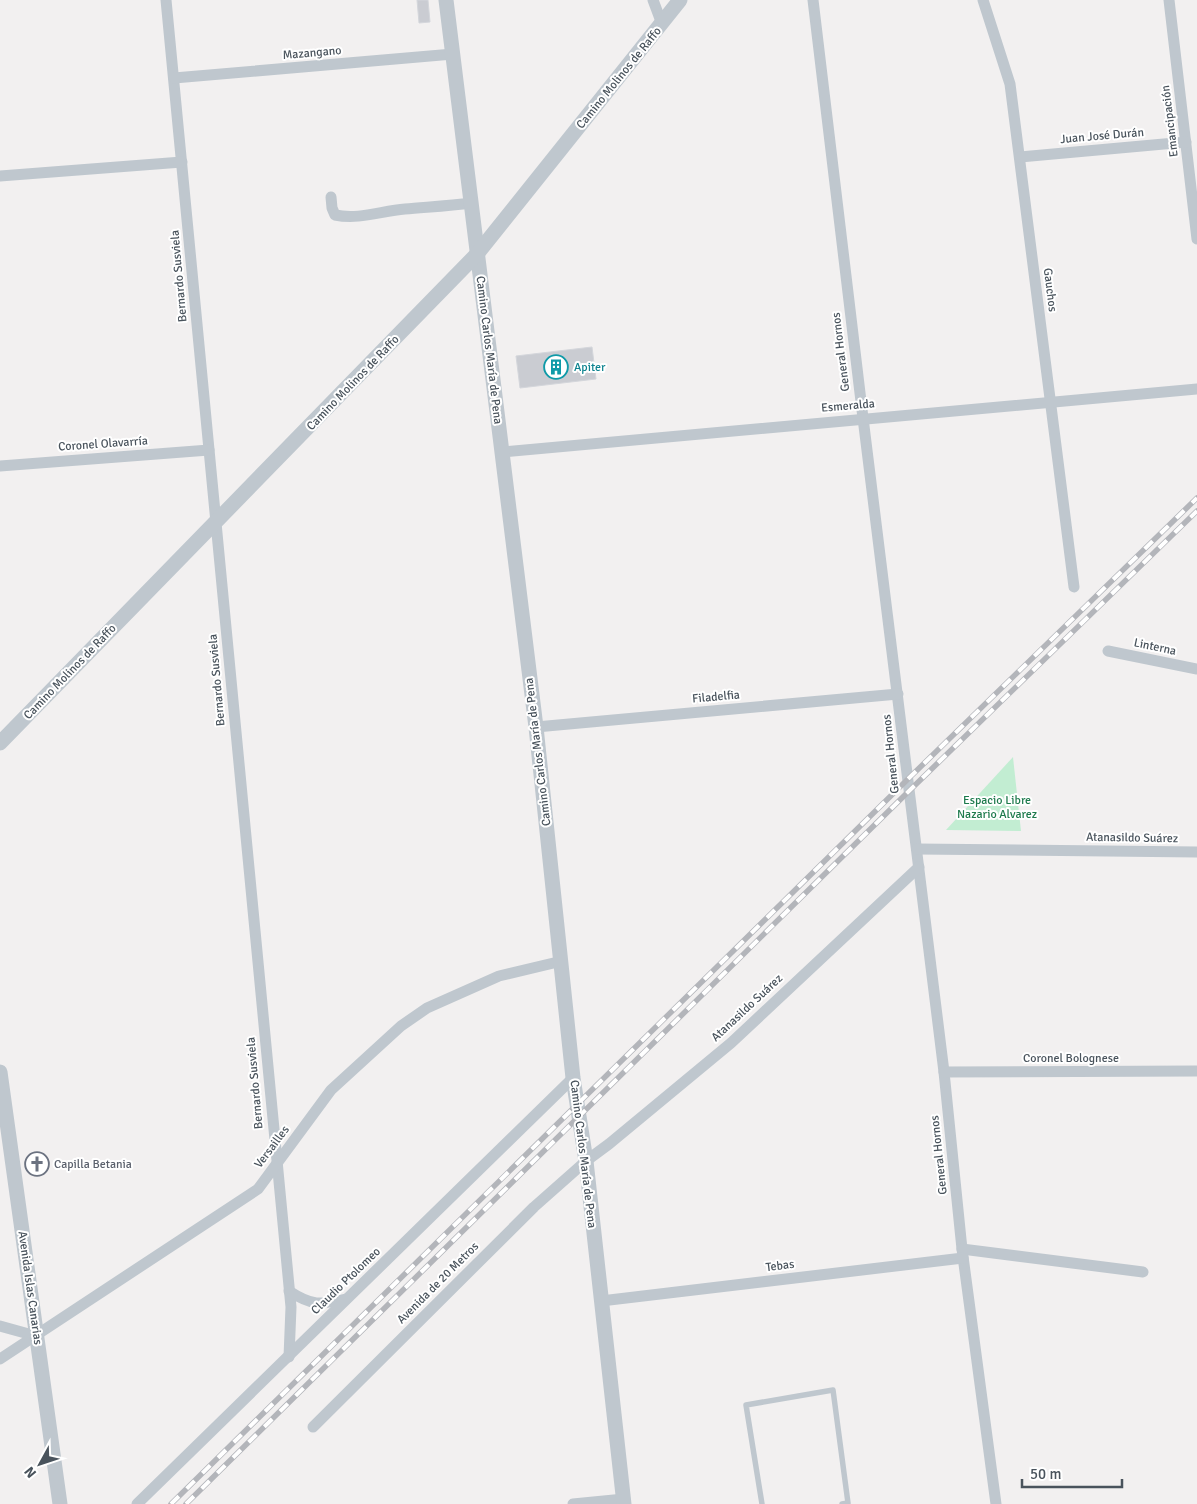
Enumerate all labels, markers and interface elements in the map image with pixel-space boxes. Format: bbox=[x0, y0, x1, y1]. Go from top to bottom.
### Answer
street label: Camino Molinos de Raffo bbox=[573, 24, 665, 132]
street label: Mazangano bbox=[282, 43, 342, 63]
street label: Emancipación bbox=[1158, 84, 1182, 158]
street label: Juan José Durán bbox=[1059, 125, 1145, 147]
street label: Bernardo Susviela bbox=[167, 229, 191, 323]
street label: Gauchos bbox=[1040, 267, 1060, 313]
street label: Camino Carlos María de Pena bbox=[472, 275, 506, 425]
street label: General Hornos bbox=[829, 312, 853, 392]
street label: Camino Molinos de Raffo bbox=[304, 332, 402, 434]
building icon: Apiter bbox=[543, 354, 569, 380]
place label: Apiter bbox=[574, 360, 606, 375]
street label: Esmeralda bbox=[820, 396, 876, 416]
street label: Coronel Olavarría bbox=[58, 433, 148, 455]
street label: Camino Molinos de Raffo bbox=[21, 621, 119, 723]
street label: Bernardo Susviela bbox=[205, 633, 229, 727]
street label: Linterna bbox=[1132, 635, 1178, 659]
street label: Camino Carlos María de Pena bbox=[521, 677, 555, 827]
street label: Filadelfia bbox=[691, 687, 741, 707]
street label: General Hornos bbox=[879, 714, 903, 794]
park label: Espacio Libre Nazario Alvarez bbox=[957, 793, 1037, 822]
street label: Atanasildo Suárez bbox=[1086, 830, 1178, 846]
street label: Atanasildo Suárez bbox=[708, 971, 786, 1045]
street label: Bernardo Susviela bbox=[243, 1036, 267, 1130]
street label: Coronel Bolognese bbox=[1023, 1051, 1119, 1066]
street label: Camino Carlos María de Pena bbox=[566, 1079, 600, 1229]
street label: General Hornos bbox=[927, 1115, 951, 1195]
street label: Versailles bbox=[251, 1123, 293, 1171]
church icon: Capilla Betania bbox=[24, 1151, 50, 1177]
place label: Capilla Betania bbox=[54, 1157, 132, 1172]
street label: Avenida Islas Canarias bbox=[15, 1230, 45, 1346]
street label: Avenida de 20 Metros bbox=[394, 1239, 482, 1327]
street label: Claudio Ptolomeo bbox=[308, 1244, 384, 1318]
street label: Tebas bbox=[765, 1257, 795, 1275]
north arrow bbox=[15, 1439, 65, 1489]
scale bar bbox=[1022, 1456, 1122, 1488]
text: N bbox=[21, 1463, 40, 1481]
text: 50 m bbox=[1030, 1465, 1061, 1483]

